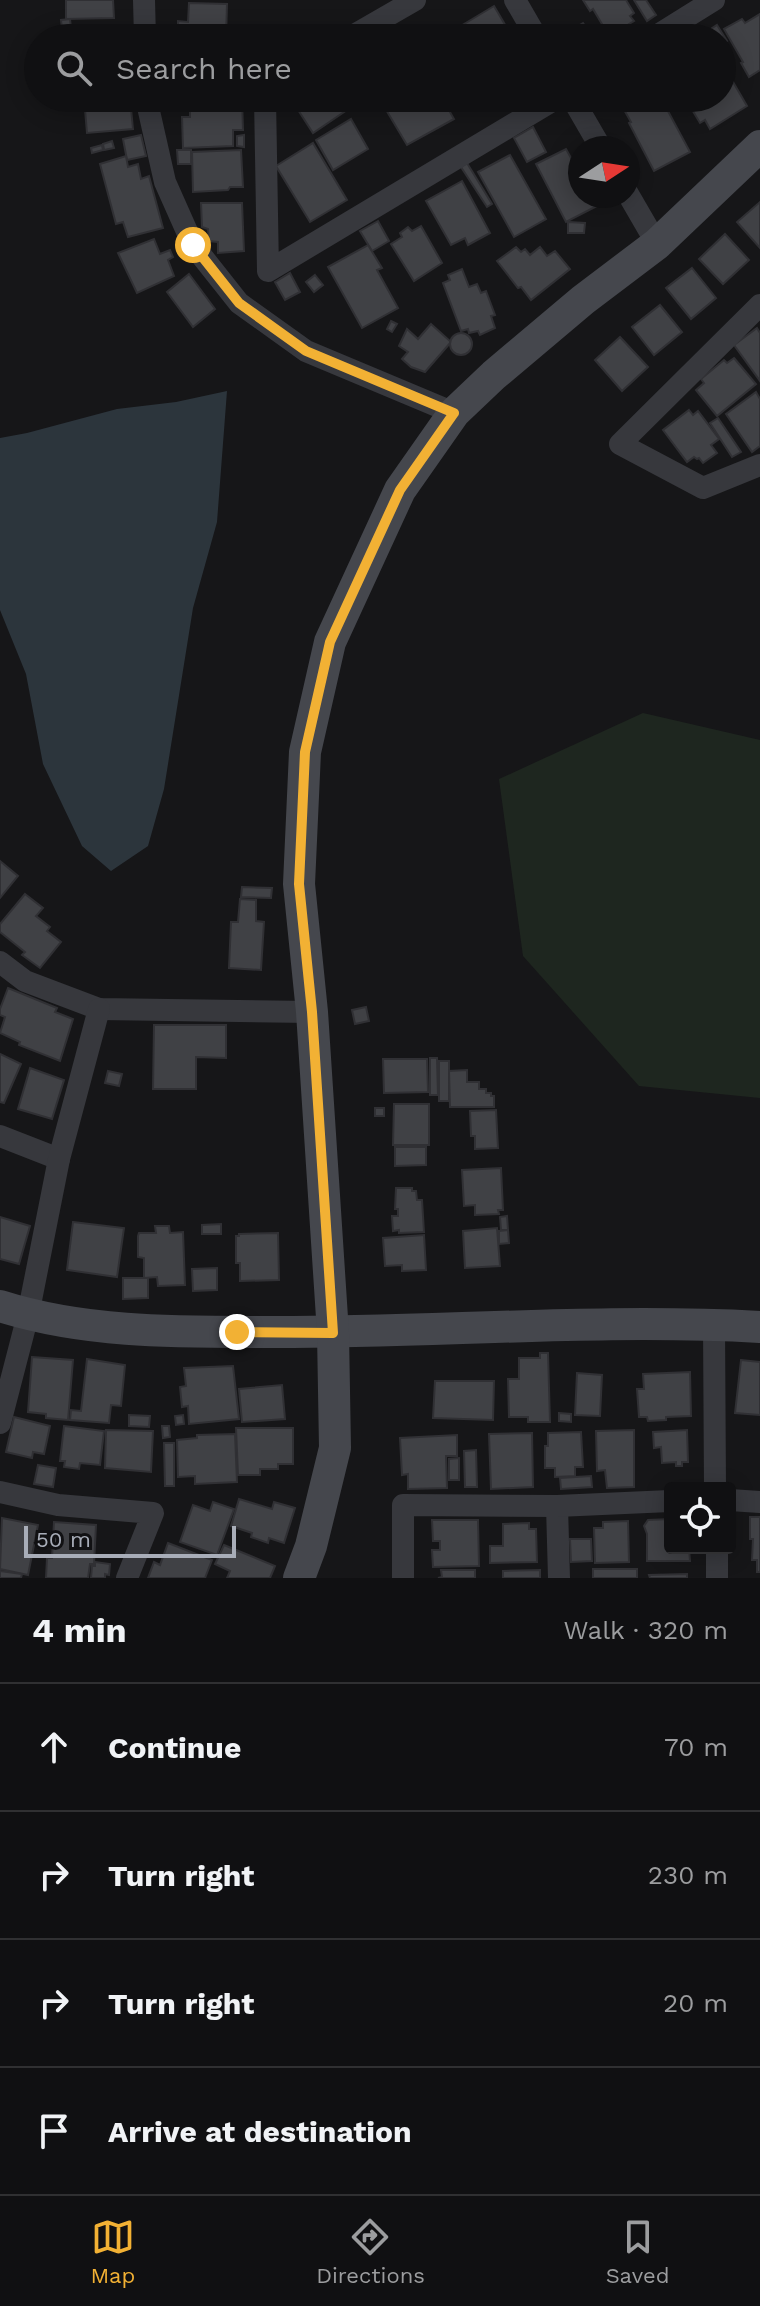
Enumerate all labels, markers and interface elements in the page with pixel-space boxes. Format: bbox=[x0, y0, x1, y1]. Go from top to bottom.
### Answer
search box bbox=[24, 24, 736, 112]
icon: search bbox=[52, 46, 96, 90]
text: Search here bbox=[116, 51, 292, 86]
north arrow bbox=[568, 136, 640, 208]
route start bbox=[175, 227, 211, 263]
route end bbox=[219, 1314, 255, 1350]
map controls bbox=[664, 1482, 736, 1554]
button: locate bbox=[664, 1482, 736, 1554]
scale bar bbox=[24, 1522, 236, 1558]
text: 50 m bbox=[36, 1527, 91, 1552]
text: 4 min bbox=[32, 1610, 127, 1650]
text: Walk · 320 m bbox=[563, 1615, 728, 1645]
icon: ahead bbox=[32, 1725, 76, 1769]
text: Continue bbox=[108, 1730, 241, 1765]
text: 70 m bbox=[664, 1732, 728, 1762]
icon: right bbox=[32, 1853, 76, 1897]
text: Turn right bbox=[108, 1858, 254, 1893]
text: 230 m bbox=[648, 1860, 728, 1890]
icon: right bbox=[32, 1981, 76, 2025]
text: Turn right bbox=[108, 1986, 254, 2021]
text: 20 m bbox=[663, 1988, 728, 2018]
icon: arrive bbox=[32, 2109, 76, 2153]
text: Arrive at destination bbox=[108, 2114, 412, 2149]
tab: Map bbox=[90, 2215, 135, 2288]
tab: Directions bbox=[316, 2215, 425, 2288]
tab: Saved bbox=[606, 2215, 670, 2288]

